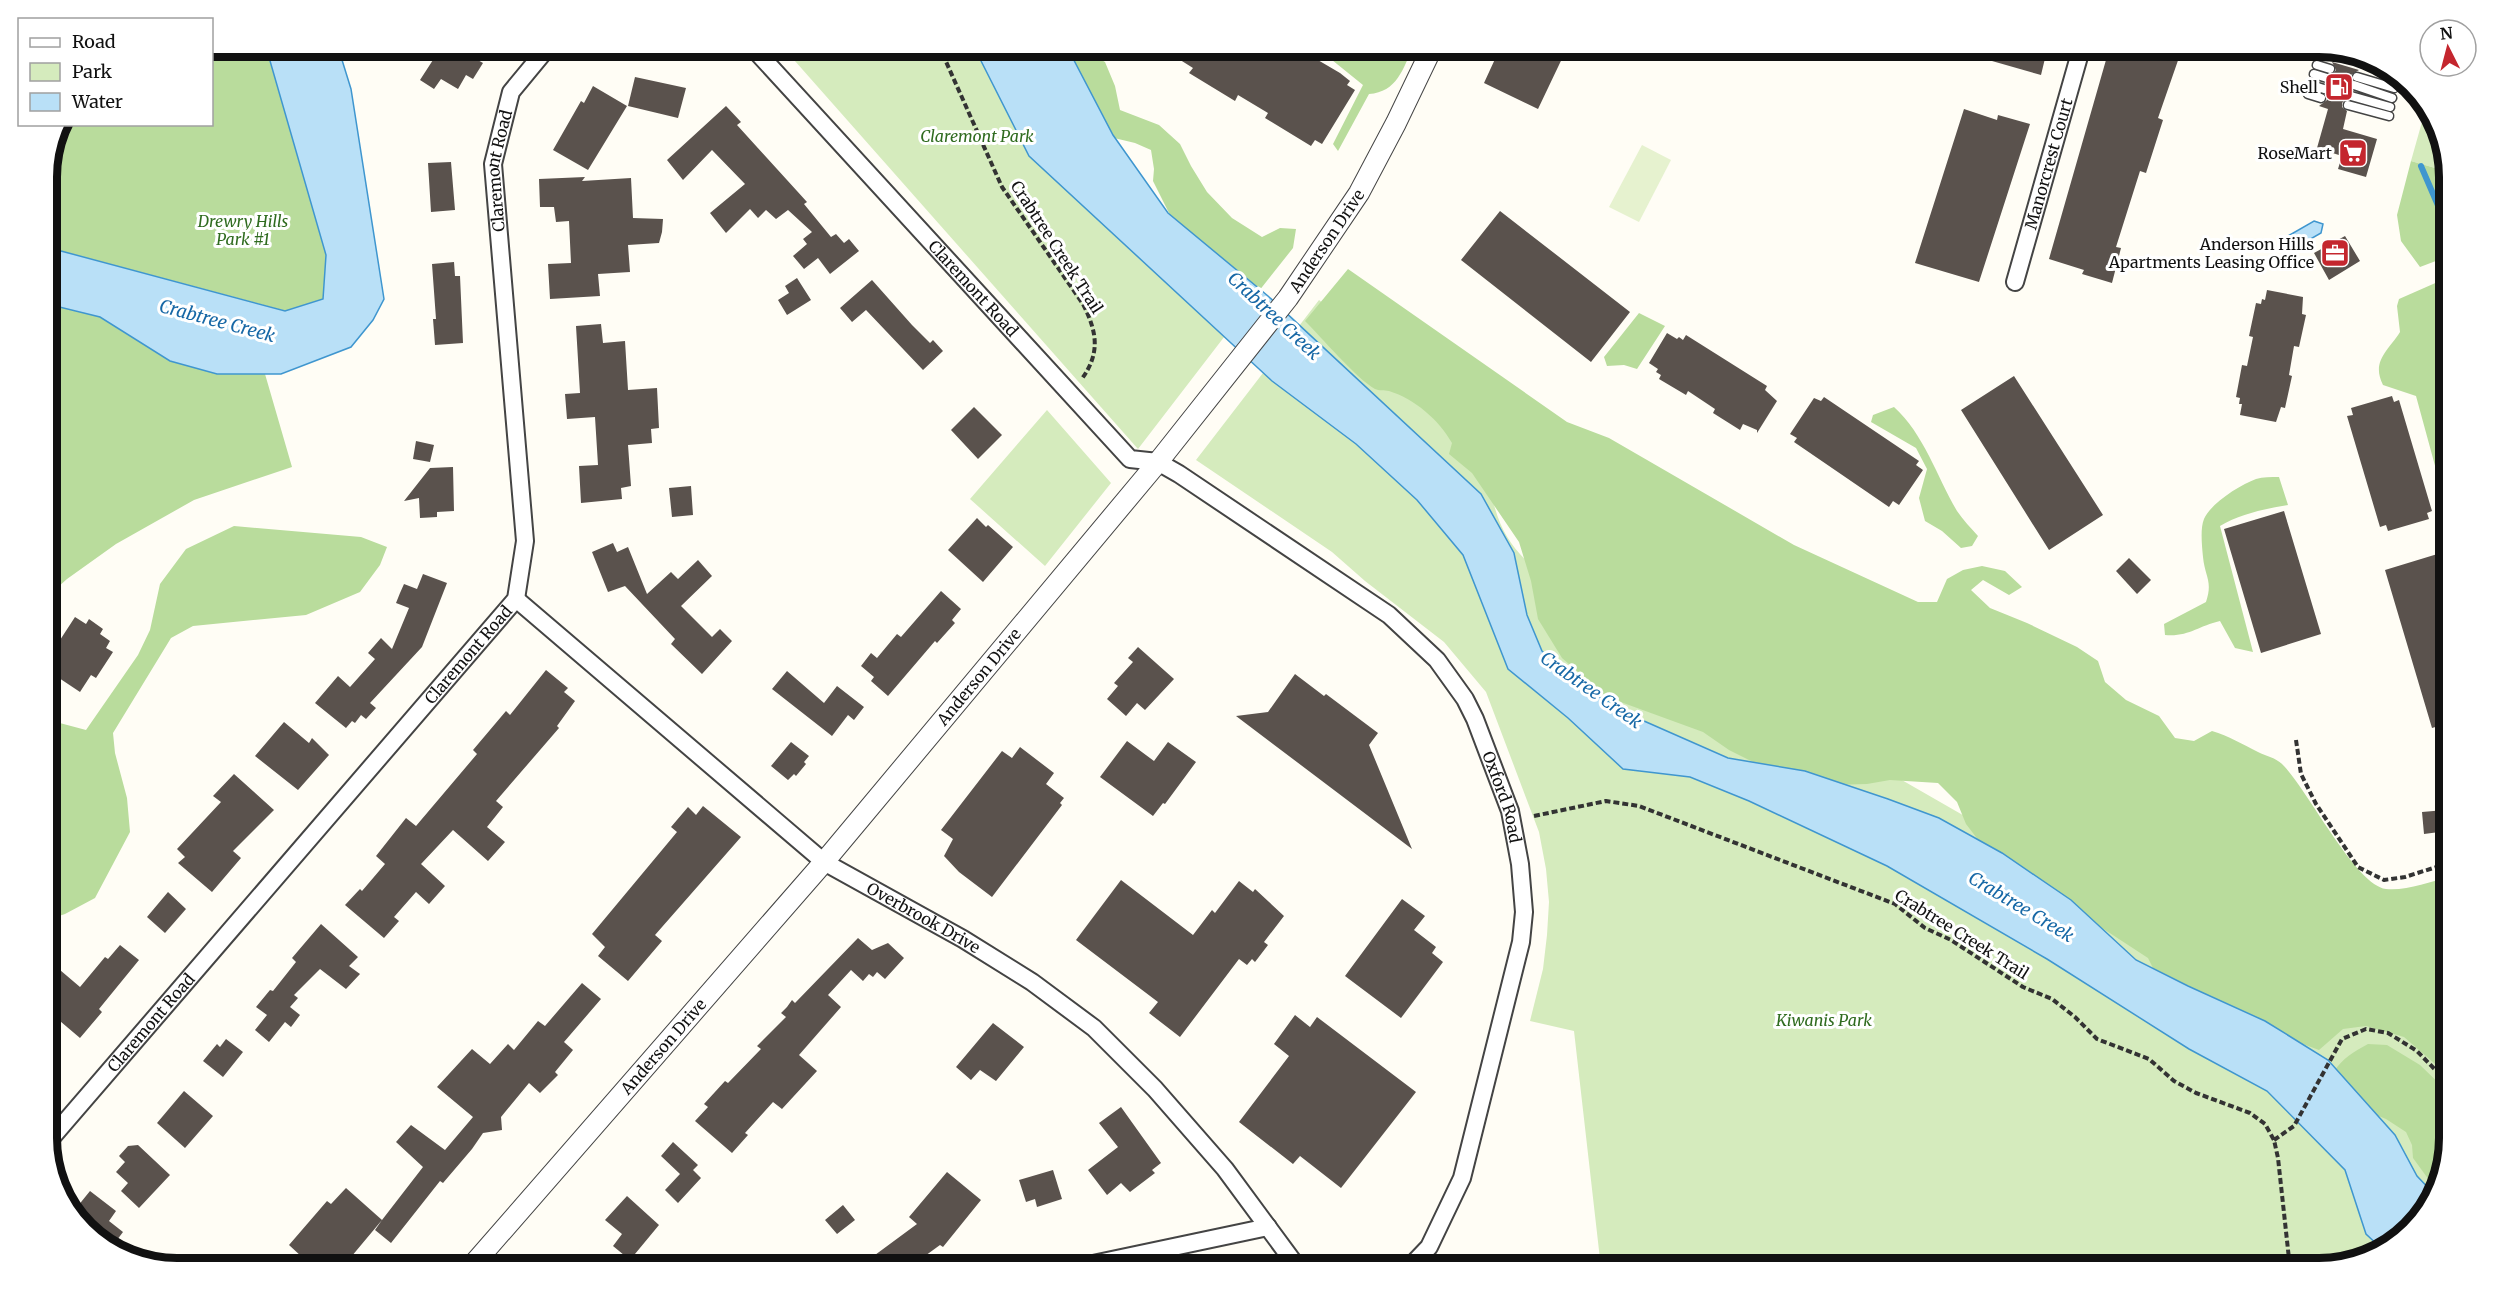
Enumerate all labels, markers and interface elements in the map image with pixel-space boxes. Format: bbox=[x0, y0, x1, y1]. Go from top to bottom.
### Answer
legend bbox=[18, 18, 213, 126]
north arrow bbox=[2418, 18, 2478, 78]
text: N bbox=[2439, 22, 2454, 44]
text: Road bbox=[72, 30, 116, 53]
text: Park bbox=[72, 60, 113, 83]
fuel station icon: Shell bbox=[2323, 71, 2355, 103]
place label: Shell bbox=[2280, 77, 2318, 97]
text: Water bbox=[71, 90, 123, 113]
street label: Manorcrest Court bbox=[2020, 95, 2077, 231]
street label: Claremont Road bbox=[482, 107, 516, 233]
park label: Claremont Park bbox=[920, 126, 1034, 146]
supermarket icon: RoseMart bbox=[2337, 137, 2369, 169]
place label: RoseMart bbox=[2258, 143, 2333, 163]
street label: Crabtree Creek Trail bbox=[1007, 177, 1107, 317]
street label: Anderson Drive bbox=[1284, 185, 1369, 297]
park label: Drewry Hills Park #1 bbox=[197, 211, 289, 249]
place label: Anderson Hills Apartments Leasing Office bbox=[2108, 234, 2314, 272]
street label: Claremont Road bbox=[924, 236, 1023, 341]
office icon: Anderson Hills Apartments Leasing Office bbox=[2319, 237, 2351, 269]
water label: Crabtree Creek bbox=[1223, 267, 1326, 365]
water label: Crabtree Creek bbox=[157, 294, 278, 347]
street label: Claremont Road bbox=[420, 601, 516, 708]
street label: Anderson Drive bbox=[932, 624, 1025, 730]
water label: Crabtree Creek bbox=[1536, 646, 1647, 733]
street label: Oxford Road bbox=[1478, 748, 1526, 845]
water label: Crabtree Creek bbox=[1964, 866, 2078, 947]
street label: Overbrook Drive bbox=[863, 878, 984, 957]
street label: Crabtree Creek Trail bbox=[1891, 885, 2033, 983]
street label: Claremont Road bbox=[103, 969, 199, 1076]
street label: Anderson Drive bbox=[616, 995, 710, 1099]
park label: Kiwanis Park bbox=[1775, 1010, 1872, 1030]

